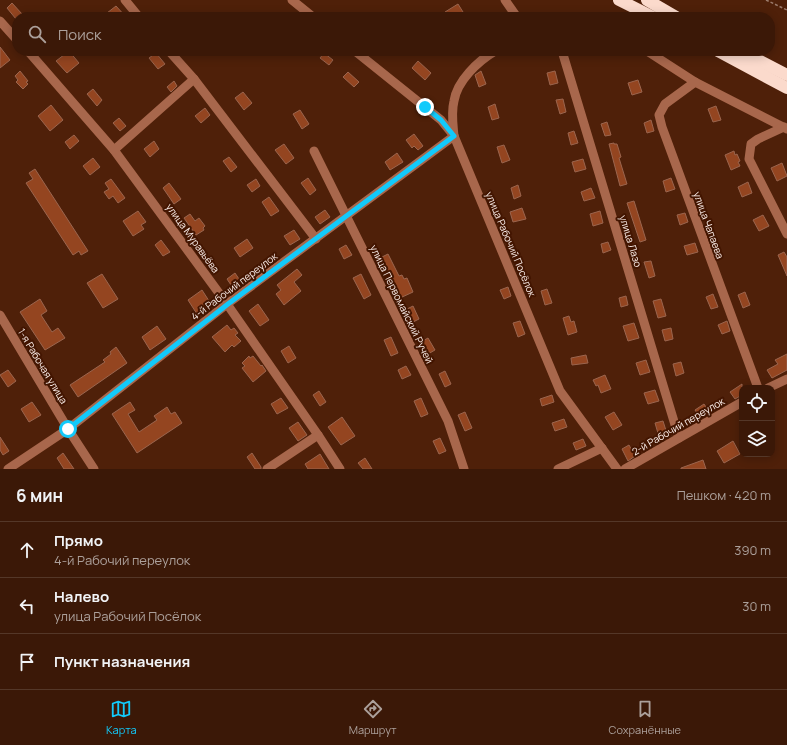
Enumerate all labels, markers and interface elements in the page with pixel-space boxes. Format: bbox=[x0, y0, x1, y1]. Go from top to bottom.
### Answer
search box bbox=[12, 12, 775, 56]
icon: search bbox=[26, 23, 48, 45]
text: Поиск bbox=[58, 24, 102, 45]
route end bbox=[416, 98, 434, 116]
street label: улица Рабочий Посёлок bbox=[482, 189, 540, 300]
street label: улица Чапаева bbox=[690, 190, 728, 260]
street label: улица Муравьёва bbox=[163, 200, 223, 276]
street label: улица Лазо bbox=[616, 213, 646, 269]
street label: улица Первомайский Ручей bbox=[367, 242, 437, 366]
street label: 4-й Рабочий переулок bbox=[188, 248, 281, 323]
street label: 1-я Рабочая улица bbox=[15, 326, 71, 406]
map controls bbox=[739, 385, 775, 457]
button: locate bbox=[739, 385, 775, 421]
street label: 2-й Рабочий переулок bbox=[629, 393, 728, 458]
route start bbox=[59, 420, 77, 438]
button: layers bbox=[739, 421, 775, 457]
text: 6 мин bbox=[16, 484, 63, 507]
text: Пешком · 420 m bbox=[677, 486, 771, 504]
text: Прямо bbox=[54, 530, 103, 551]
icon: ahead bbox=[16, 539, 38, 561]
text: 390 m bbox=[734, 541, 771, 559]
text: 4-й Рабочий переулок bbox=[54, 551, 190, 569]
text: Налево bbox=[54, 586, 109, 607]
icon: left bbox=[16, 595, 38, 617]
text: 30 m bbox=[742, 597, 771, 615]
text: улица Рабочий Посёлок bbox=[54, 607, 201, 625]
icon: arrive bbox=[16, 651, 38, 673]
text: Пункт назначения bbox=[54, 651, 190, 672]
tab: Карта bbox=[106, 698, 137, 737]
tab: Маршрут bbox=[349, 698, 397, 737]
tab: Сохранённые bbox=[609, 698, 681, 737]

